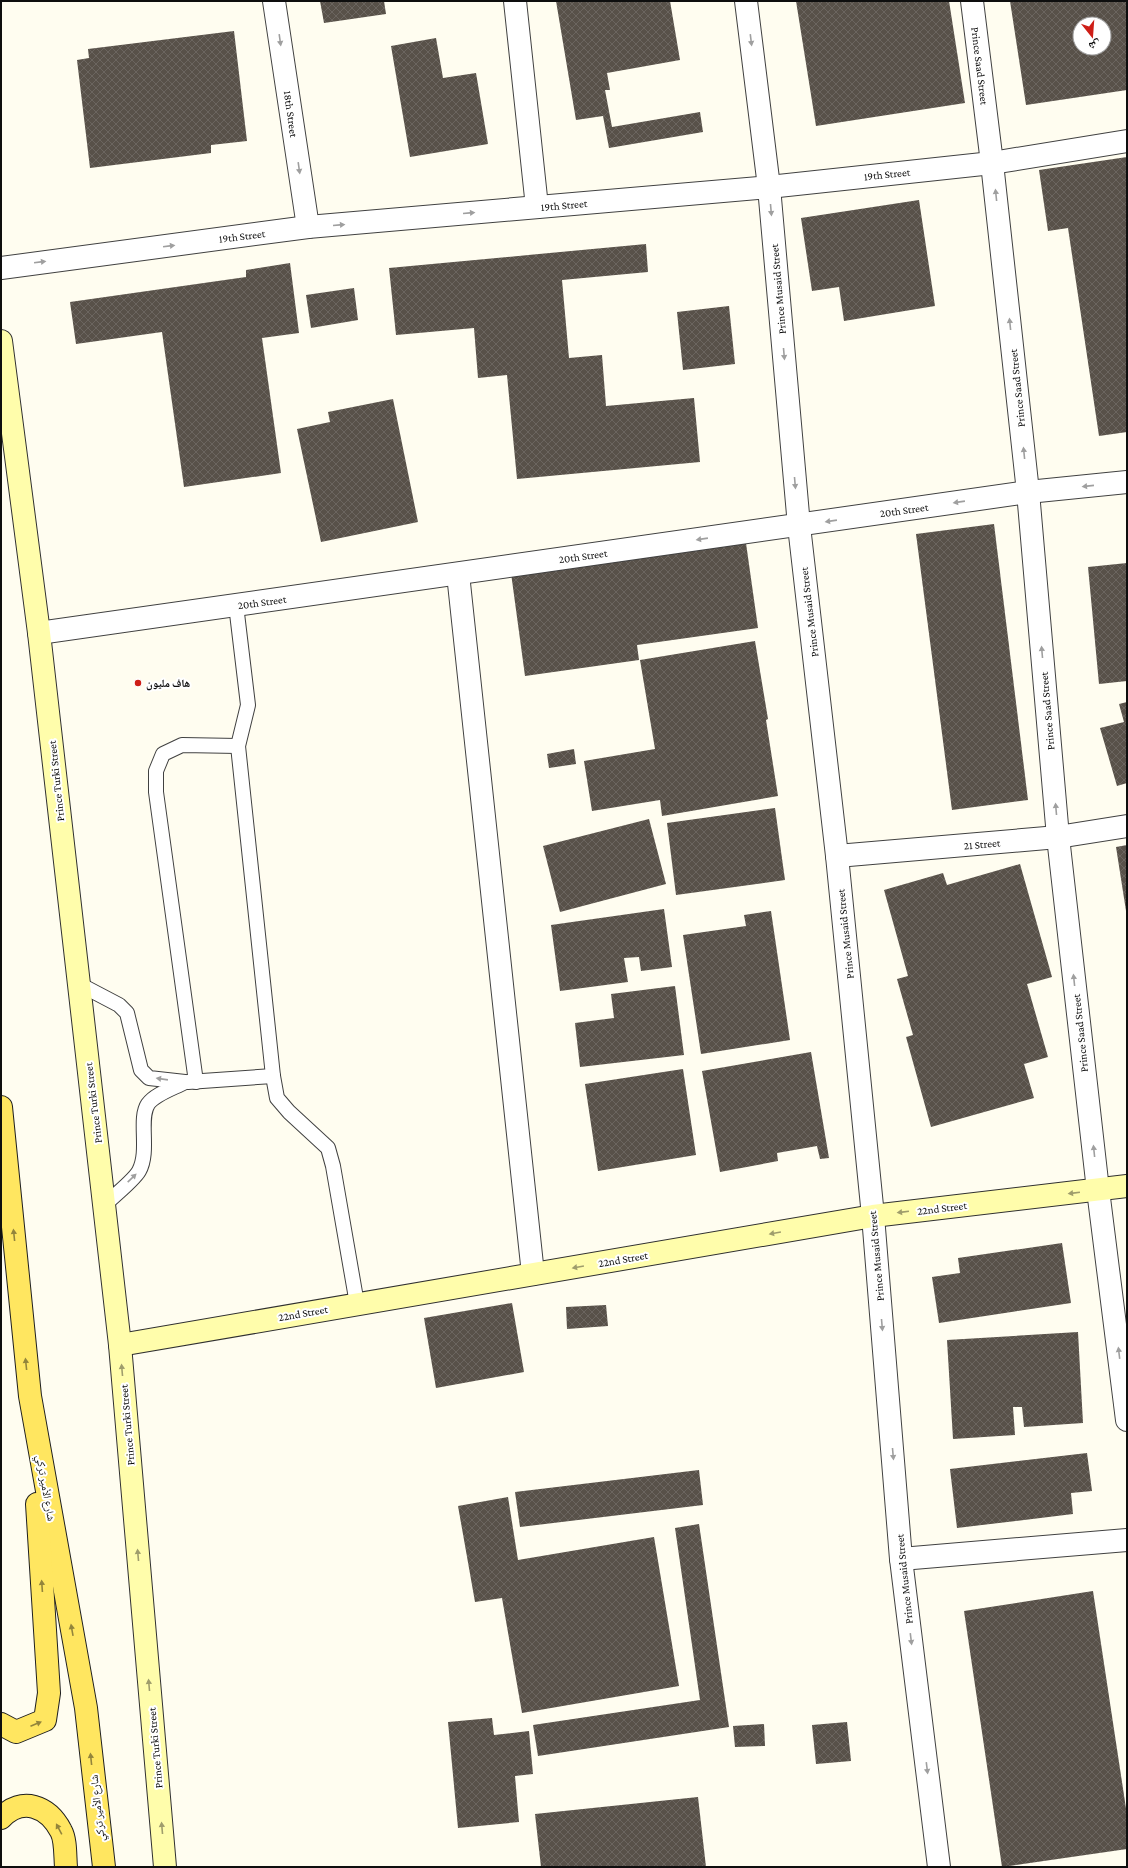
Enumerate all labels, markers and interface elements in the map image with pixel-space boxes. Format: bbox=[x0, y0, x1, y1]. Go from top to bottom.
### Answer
north arrow bbox=[1072, 16, 1112, 56]
street label: Prince Saad Street bbox=[969, 26, 991, 106]
one-way arrow bbox=[277, 33, 283, 46]
one-way arrow bbox=[747, 34, 754, 46]
text: ش bbox=[1087, 36, 1102, 53]
street label: 18th Street bbox=[282, 90, 300, 138]
one-way arrow bbox=[296, 162, 302, 174]
street label: 19th Street bbox=[863, 166, 911, 182]
one-way arrow bbox=[993, 189, 999, 201]
street label: 19th Street bbox=[540, 197, 588, 213]
one-way arrow bbox=[768, 204, 775, 216]
one-way arrow bbox=[463, 210, 475, 216]
one-way arrow bbox=[333, 221, 345, 228]
street label: 19th Street bbox=[218, 227, 266, 245]
one-way arrow bbox=[163, 243, 175, 249]
street label: Prince Musaid Street bbox=[768, 243, 788, 335]
one-way arrow bbox=[34, 259, 46, 266]
one-way arrow bbox=[1007, 318, 1013, 330]
one-way arrow bbox=[781, 348, 787, 360]
street label: Prince Saad Street bbox=[1007, 348, 1027, 428]
one-way arrow bbox=[1021, 447, 1027, 459]
one-way arrow bbox=[792, 477, 799, 489]
one-way arrow bbox=[1082, 483, 1094, 489]
one-way arrow bbox=[953, 499, 965, 505]
street label: 20th Street bbox=[879, 501, 929, 519]
one-way arrow bbox=[825, 518, 837, 524]
one-way arrow bbox=[696, 536, 708, 542]
street label: 20th Street bbox=[558, 547, 608, 565]
street label: Prince Musaid Street bbox=[797, 566, 820, 658]
street label: 20th Street bbox=[237, 593, 287, 611]
one-way arrow bbox=[1039, 646, 1046, 658]
street label: Prince Saad Street bbox=[1038, 671, 1056, 751]
place label: هاف مليون bbox=[146, 677, 190, 691]
marker: هاف مليون bbox=[133, 678, 143, 688]
street label: Prince Turki Street bbox=[46, 740, 66, 822]
one-way arrow bbox=[1052, 803, 1059, 815]
street label: 21 Street bbox=[963, 836, 1001, 852]
street label: Prince Musaid Street bbox=[834, 888, 856, 980]
one-way arrow bbox=[1071, 974, 1077, 986]
street label: Prince Saad Street bbox=[1070, 993, 1090, 1073]
street label: Prince Turki Street bbox=[82, 1062, 104, 1144]
one-way arrow bbox=[156, 1076, 168, 1082]
one-way arrow bbox=[1090, 1145, 1097, 1157]
one-way arrow bbox=[127, 1173, 137, 1183]
one-way arrow bbox=[1068, 1189, 1080, 1196]
street label: 22nd Street bbox=[916, 1199, 968, 1217]
one-way arrow bbox=[897, 1209, 910, 1216]
street label: Prince Musaid Street bbox=[866, 1210, 886, 1302]
one-way arrow bbox=[10, 1229, 17, 1241]
one-way arrow bbox=[769, 1230, 781, 1236]
street label: 22nd Street bbox=[597, 1249, 649, 1269]
one-way arrow bbox=[572, 1264, 584, 1270]
street label: 22nd Street bbox=[277, 1303, 329, 1323]
one-way arrow bbox=[878, 1319, 885, 1331]
one-way arrow bbox=[1115, 1347, 1122, 1360]
one-way arrow bbox=[23, 1358, 30, 1370]
one-way arrow bbox=[119, 1364, 126, 1376]
street label: Prince Turki Street bbox=[117, 1384, 137, 1466]
one-way arrow bbox=[889, 1448, 896, 1460]
street label: شارع الأمير تركي bbox=[32, 1454, 58, 1523]
street label: Prince Musaid Street bbox=[893, 1533, 915, 1625]
one-way arrow bbox=[135, 1549, 142, 1561]
one-way arrow bbox=[39, 1580, 46, 1592]
one-way arrow bbox=[68, 1624, 74, 1636]
one-way arrow bbox=[908, 1633, 914, 1645]
one-way arrow bbox=[146, 1679, 153, 1691]
street label: Prince Turki Street bbox=[145, 1707, 165, 1789]
one-way arrow bbox=[31, 1720, 43, 1726]
one-way arrow bbox=[88, 1753, 94, 1765]
one-way arrow bbox=[924, 1762, 930, 1774]
street label: شارع الأمير تركي bbox=[88, 1774, 109, 1842]
one-way arrow bbox=[158, 1822, 165, 1834]
one-way arrow bbox=[56, 1823, 62, 1835]

